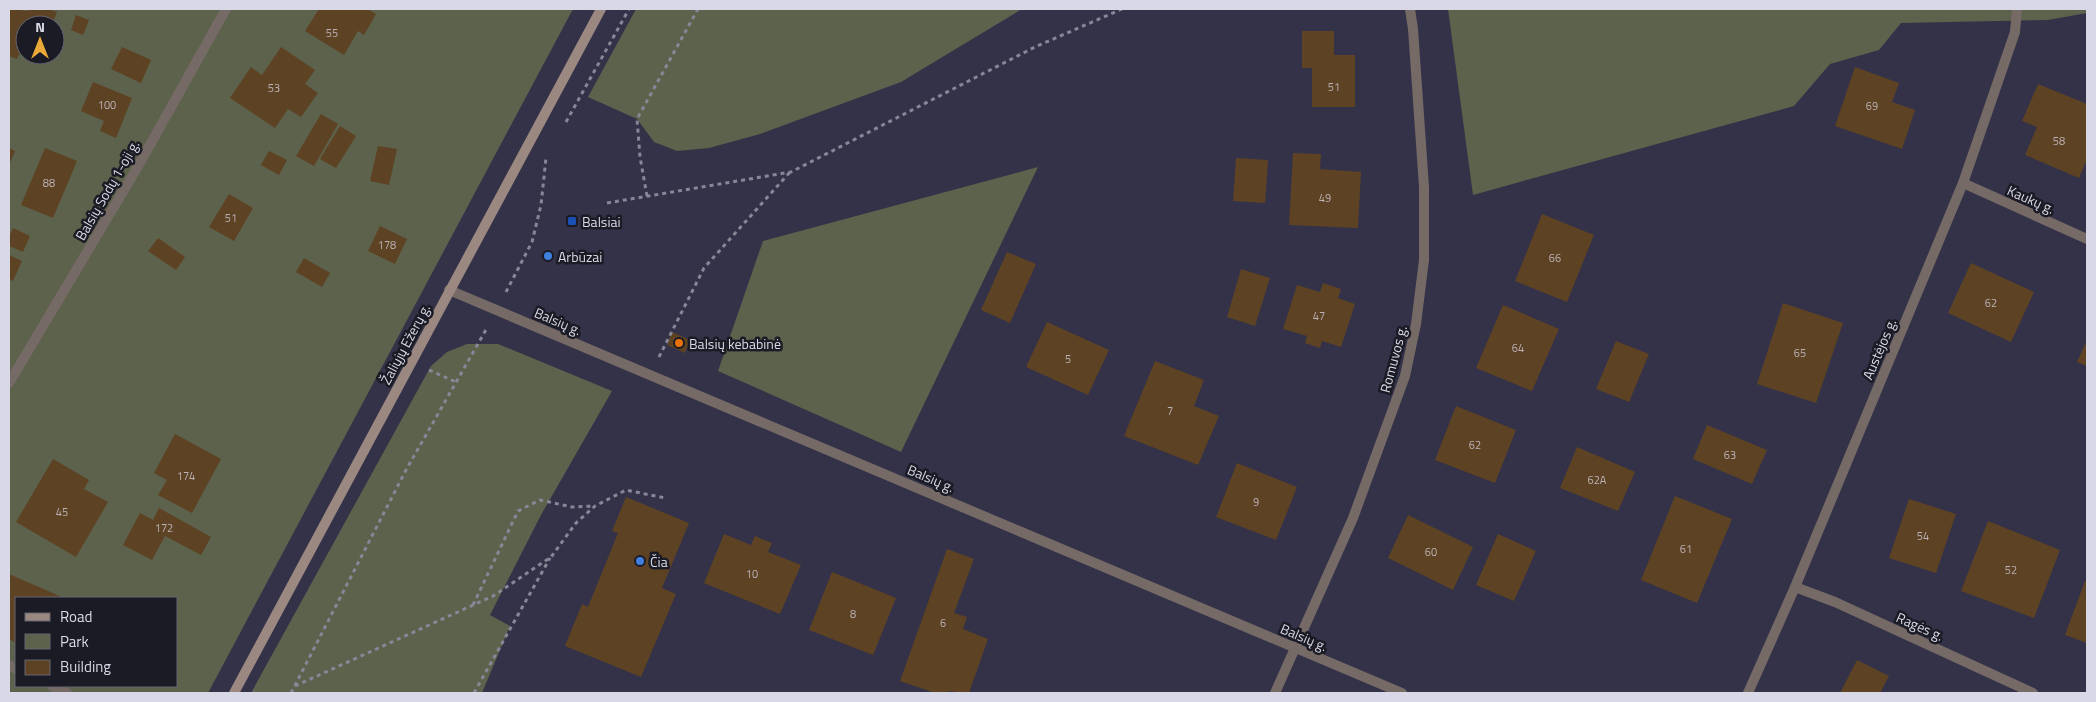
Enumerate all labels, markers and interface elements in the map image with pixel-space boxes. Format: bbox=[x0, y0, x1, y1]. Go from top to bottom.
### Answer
north arrow bbox=[15, 15, 65, 65]
text: N bbox=[35, 16, 45, 37]
house number: 55 bbox=[326, 25, 338, 41]
house number: 51 bbox=[1328, 79, 1340, 95]
house number: 53 bbox=[268, 80, 280, 96]
house number: 100 bbox=[98, 97, 116, 113]
house number: 69 bbox=[1866, 98, 1878, 114]
house number: 58 bbox=[2053, 133, 2065, 149]
street label: Balsių Sodų 1-oji g. bbox=[70, 136, 144, 244]
house number: 88 bbox=[43, 175, 55, 191]
street label: Kaukų g. bbox=[2004, 179, 2058, 219]
house number: 49 bbox=[1319, 190, 1331, 206]
house number: 51 bbox=[225, 210, 237, 226]
place label: Balsiai bbox=[582, 211, 621, 232]
marker: Balsiai bbox=[566, 215, 578, 227]
house number: 178 bbox=[378, 237, 396, 253]
place label: Arbūzai bbox=[558, 246, 602, 267]
marker: Arbūzai bbox=[542, 250, 554, 262]
house number: 66 bbox=[1549, 250, 1561, 266]
house number: 62 bbox=[1985, 295, 1997, 311]
street label: Žaliųjų Ežerų g. bbox=[375, 300, 435, 388]
street label: Balsių g. bbox=[531, 302, 585, 340]
house number: 47 bbox=[1313, 308, 1325, 324]
street label: Austėjos g. bbox=[1857, 315, 1901, 383]
street label: Romuvos g. bbox=[1374, 323, 1412, 395]
place label: Balsių kebabinė bbox=[689, 333, 781, 354]
marker: Balsių kebabinė bbox=[673, 337, 685, 349]
house number: 64 bbox=[1512, 340, 1524, 356]
house number: 65 bbox=[1794, 345, 1806, 361]
house number: 5 bbox=[1065, 351, 1071, 367]
house number: 7 bbox=[1167, 403, 1173, 419]
house number: 62 bbox=[1469, 437, 1481, 453]
house number: 63 bbox=[1724, 447, 1736, 463]
street label: Balsių g. bbox=[904, 459, 958, 497]
house number: 174 bbox=[177, 468, 195, 484]
house number: 62A bbox=[1588, 472, 1607, 488]
house number: 9 bbox=[1253, 494, 1259, 510]
house number: 45 bbox=[56, 504, 68, 520]
house number: 172 bbox=[155, 520, 173, 536]
house number: 54 bbox=[1917, 528, 1929, 544]
house number: 61 bbox=[1680, 541, 1692, 557]
house number: 60 bbox=[1425, 544, 1437, 560]
place label: Čia bbox=[650, 551, 668, 572]
marker: Čia bbox=[634, 555, 646, 567]
house number: 52 bbox=[2005, 562, 2017, 578]
house number: 10 bbox=[746, 566, 758, 582]
legend bbox=[15, 597, 178, 687]
text: Road bbox=[60, 605, 92, 628]
house number: 8 bbox=[850, 606, 856, 622]
street label: Ragės g. bbox=[1893, 606, 1947, 646]
house number: 6 bbox=[940, 615, 946, 631]
street label: Balsių g. bbox=[1277, 618, 1331, 656]
text: Park bbox=[60, 630, 89, 653]
text: Building bbox=[60, 655, 111, 678]

